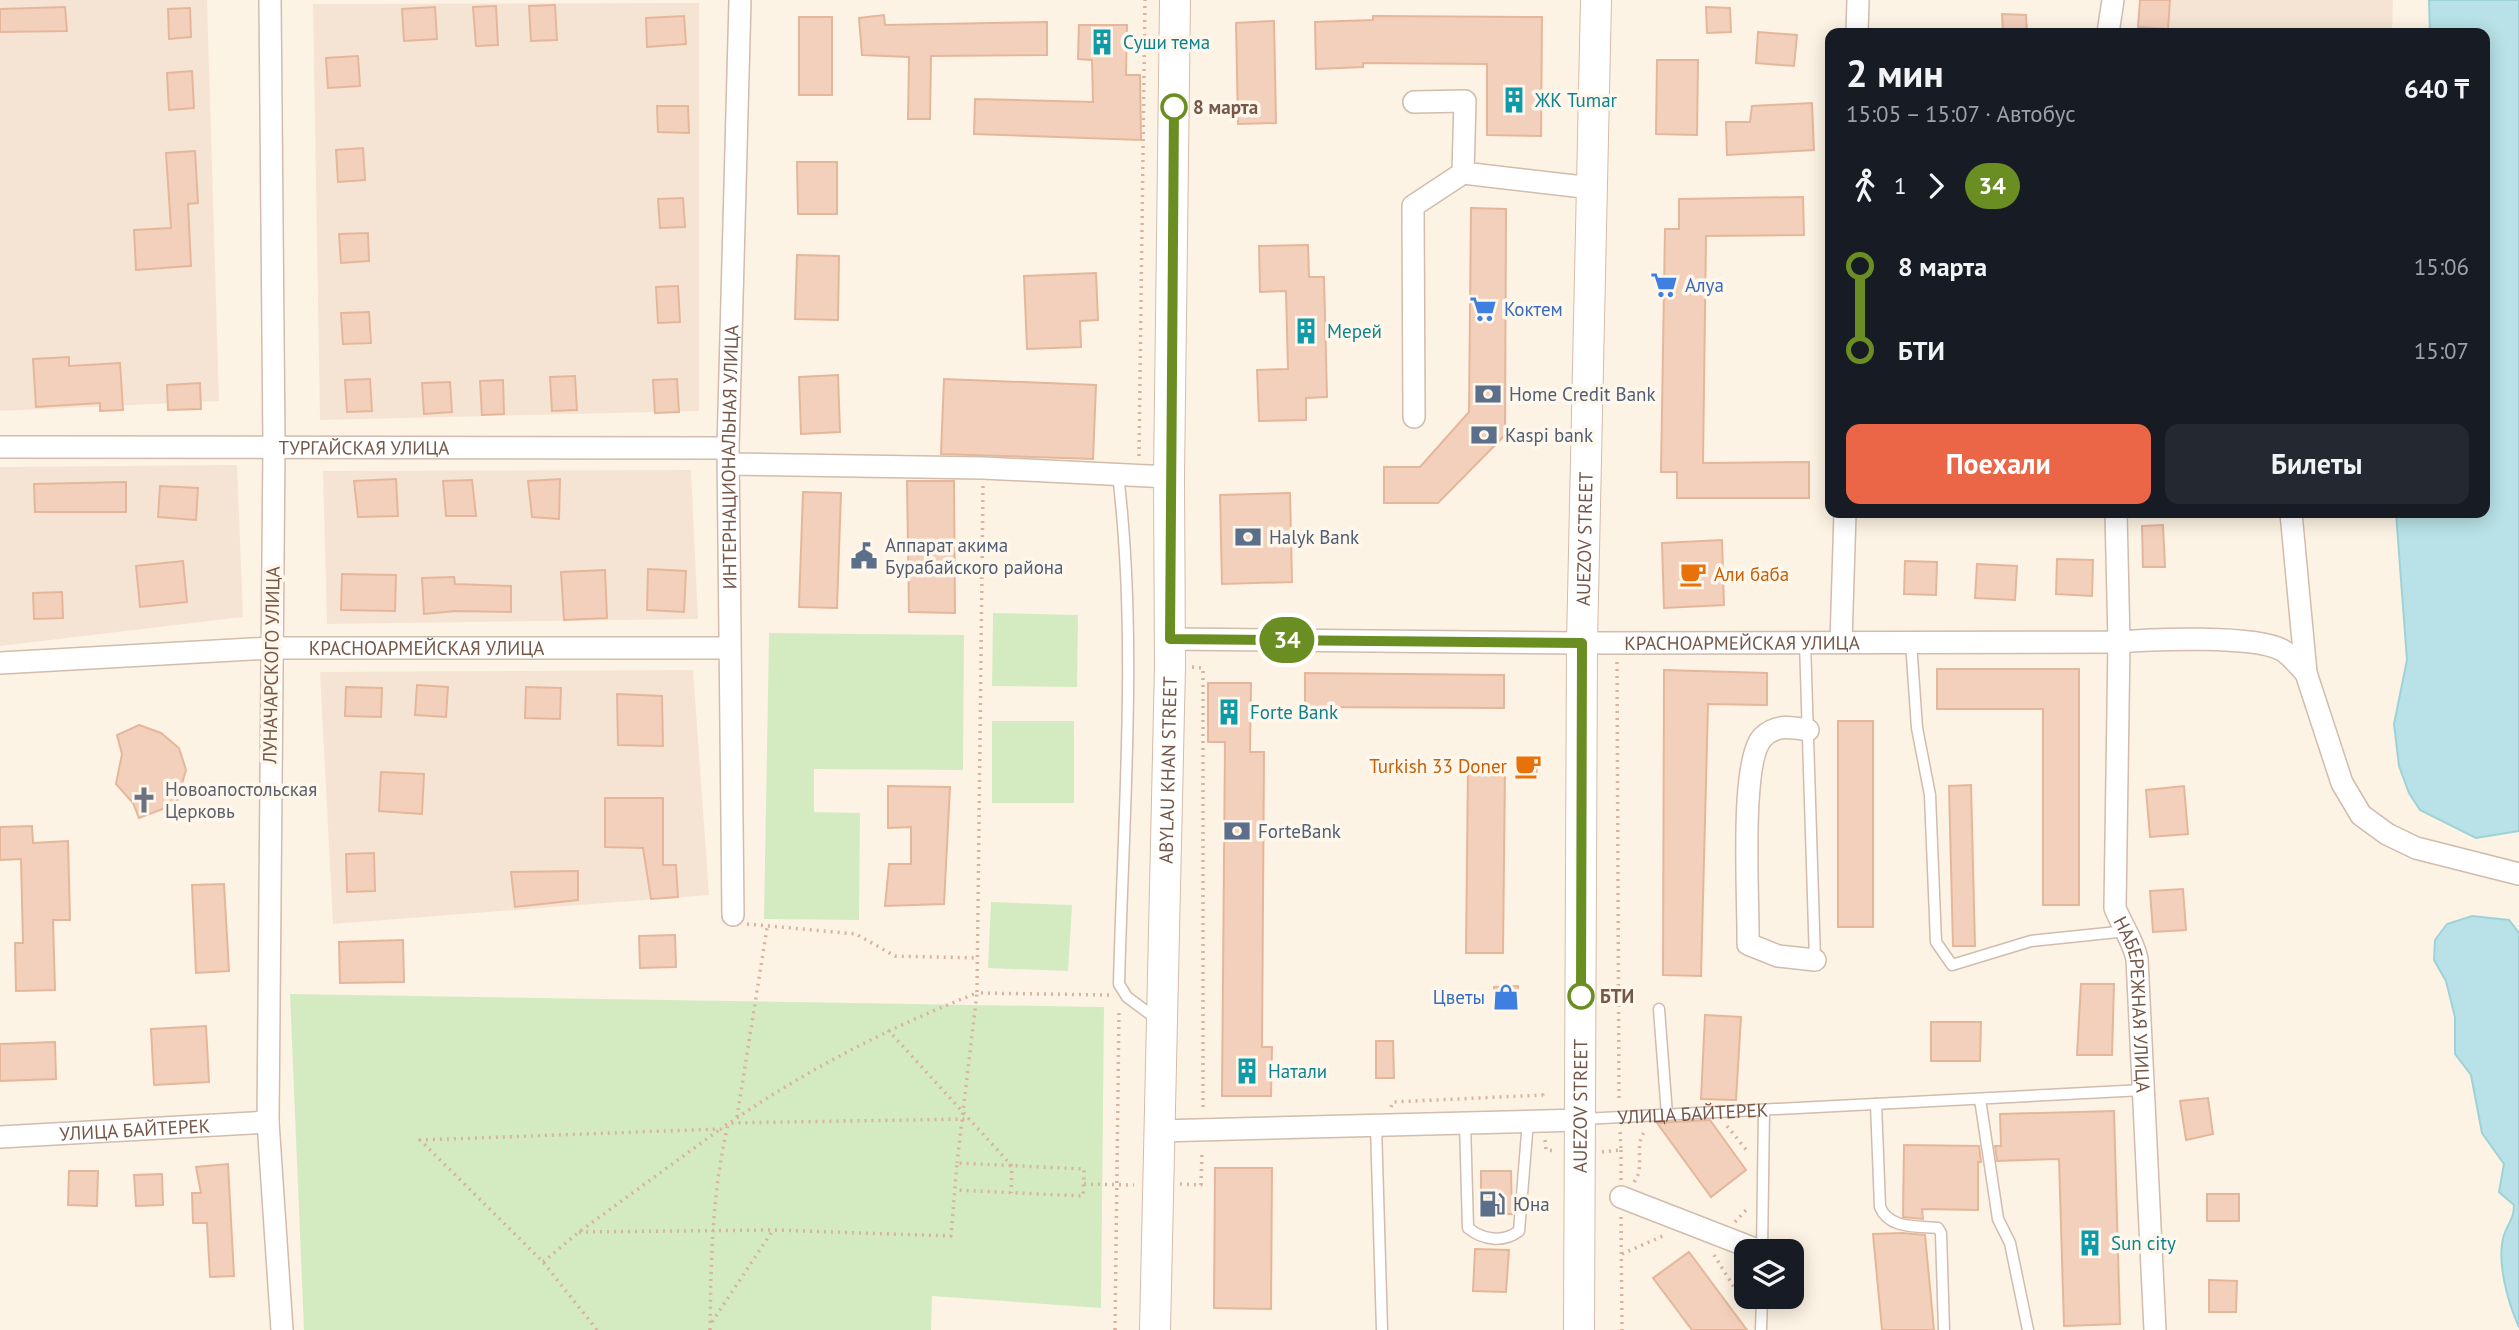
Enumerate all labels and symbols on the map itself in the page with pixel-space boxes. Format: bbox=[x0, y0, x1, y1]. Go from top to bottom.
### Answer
building icon: Суши тема bbox=[1087, 27, 1117, 57]
place label: Суши тема bbox=[1123, 30, 1210, 54]
building icon: ЖК Tumar bbox=[1499, 85, 1529, 115]
place label: ЖК Tumar bbox=[1534, 88, 1618, 112]
marker: 8 марта bbox=[1161, 94, 1187, 120]
place label: 8 марта bbox=[1193, 95, 1258, 119]
supermarket icon: Алуа bbox=[1649, 270, 1679, 300]
place label: Алуа bbox=[1685, 273, 1724, 297]
supermarket icon: Коктем bbox=[1468, 294, 1498, 324]
place label: Коктем bbox=[1504, 297, 1563, 321]
building icon: Мерей bbox=[1291, 316, 1321, 346]
place label: Мерей bbox=[1327, 319, 1382, 343]
street label: ИНТЕРНАЦИОНАЛЬНАЯ УЛИЦА bbox=[716, 325, 743, 589]
bank icon: Home Credit Bank bbox=[1473, 379, 1503, 409]
place label: Home Credit Bank bbox=[1509, 382, 1656, 406]
bank icon: Kaspi bank bbox=[1469, 420, 1499, 450]
place label: Kaspi bank bbox=[1505, 423, 1593, 447]
street label: ТУРГАЙСКАЯ УЛИЦА bbox=[279, 435, 449, 460]
street label: AUEZOV STREET bbox=[1571, 471, 1598, 606]
bank icon: Halyk Bank bbox=[1233, 522, 1263, 552]
place label: Halyk Bank bbox=[1269, 525, 1359, 549]
place label: Аппарат акима Бурабайского района bbox=[885, 533, 1064, 579]
public building icon: Аппарат акима Бурабайского района bbox=[849, 541, 879, 571]
cafe icon: Али баба bbox=[1678, 559, 1708, 589]
place label: Али баба bbox=[1714, 562, 1789, 586]
street label: ЛУНАЧАРСКОГО УЛИЦА bbox=[257, 566, 285, 765]
line badge: 34 bbox=[1256, 617, 1318, 663]
street label: КРАСНОАРМЕЙСКАЯ УЛИЦА bbox=[1624, 630, 1860, 655]
street label: КРАСНОАРМЕЙСКАЯ УЛИЦА bbox=[309, 636, 544, 660]
street label: ABYLAU KHAN STREET bbox=[1154, 676, 1182, 864]
building icon: Forte Bank bbox=[1214, 697, 1244, 727]
place label: Forte Bank bbox=[1250, 700, 1338, 724]
cafe icon: Turkish 33 Doner bbox=[1513, 751, 1543, 781]
place label: Turkish 33 Doner bbox=[1369, 754, 1508, 778]
place label: Новоапостольская Церковь bbox=[165, 777, 317, 823]
church icon: Новоапостольская Церковь bbox=[129, 785, 159, 815]
bank icon: ForteBank bbox=[1222, 816, 1252, 846]
place label: ForteBank bbox=[1258, 819, 1341, 843]
street label: НАБЕРЕЖНАЯ УЛИЦА bbox=[2108, 912, 2155, 1093]
shop icon: Цветы bbox=[1491, 982, 1521, 1012]
marker: БТИ bbox=[1568, 983, 1594, 1009]
place label: БТИ bbox=[1600, 984, 1634, 1008]
place label: Цветы bbox=[1433, 985, 1485, 1009]
street label: AUEZOV STREET bbox=[1568, 1038, 1592, 1173]
building icon: Натали bbox=[1232, 1056, 1262, 1086]
place label: Натали bbox=[1268, 1059, 1327, 1083]
street label: УЛИЦА БАЙТЕРЕК bbox=[1617, 1097, 1769, 1129]
street label: УЛИЦА БАЙТЕРЕК bbox=[59, 1113, 211, 1146]
fuel station icon: Юна bbox=[1477, 1189, 1507, 1219]
place label: Юна bbox=[1513, 1192, 1550, 1216]
building icon: Sun city bbox=[2075, 1228, 2105, 1258]
place label: Sun city bbox=[2111, 1231, 2176, 1255]

